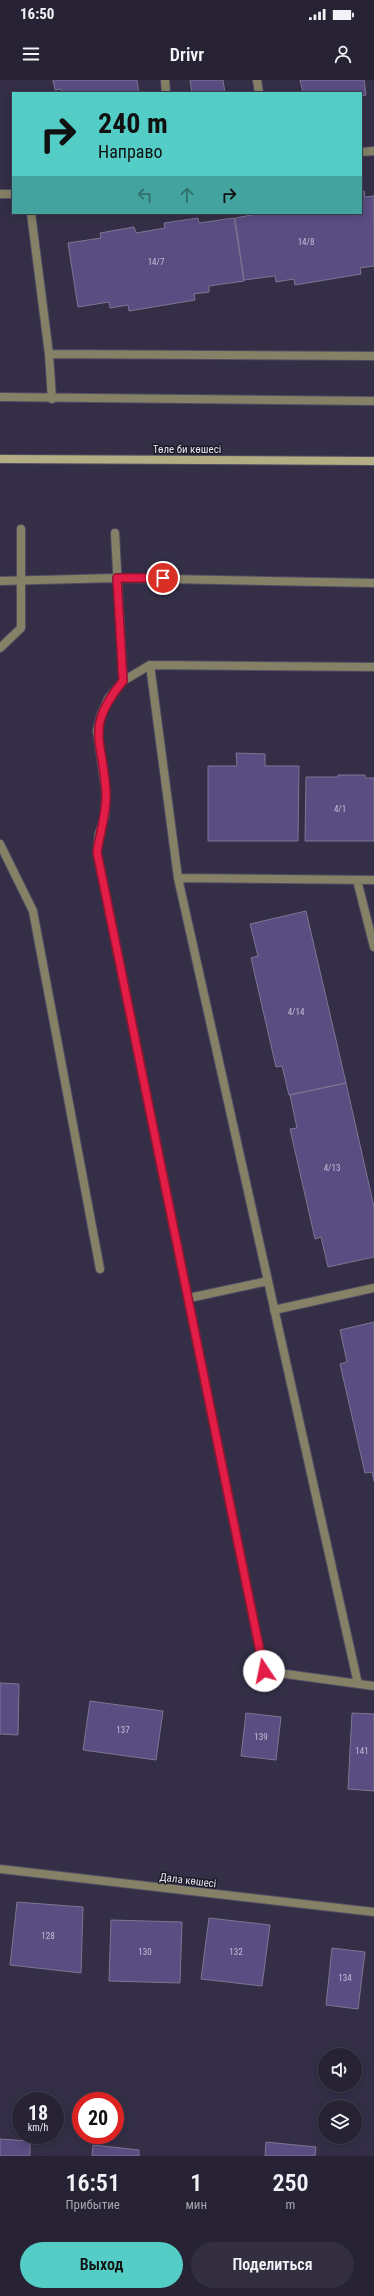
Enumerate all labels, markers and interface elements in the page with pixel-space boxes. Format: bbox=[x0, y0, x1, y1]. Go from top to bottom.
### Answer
text: 16:50 bbox=[20, 5, 54, 23]
icon: menu bbox=[20, 43, 42, 65]
icon: person bbox=[332, 43, 354, 65]
text: Drivr bbox=[170, 44, 204, 65]
text: 240 m bbox=[98, 107, 168, 140]
icon: right bbox=[32, 108, 84, 160]
text: Направо bbox=[98, 141, 163, 162]
icon: left bbox=[134, 184, 156, 206]
icon: ahead bbox=[176, 184, 198, 206]
icon: right bbox=[218, 184, 240, 206]
house number: 14/8 bbox=[298, 237, 314, 247]
house number: 14/7 bbox=[148, 257, 165, 267]
street label: Төле би көшесі bbox=[153, 443, 221, 456]
pin bbox=[146, 561, 180, 595]
icon: arrive bbox=[152, 567, 174, 589]
house number: 4/1 bbox=[334, 804, 346, 814]
house number: 4/14 bbox=[288, 1007, 305, 1017]
house number: 4/13 bbox=[324, 1163, 340, 1173]
position arrow bbox=[243, 1650, 285, 1692]
house number: 137 bbox=[116, 1725, 130, 1735]
house number: 139 bbox=[254, 1732, 268, 1742]
house number: 141 bbox=[355, 1746, 369, 1756]
street label: Дала көшесі bbox=[159, 1871, 217, 1890]
house number: 128 bbox=[41, 1931, 55, 1941]
house number: 130 bbox=[138, 1947, 152, 1957]
house number: 132 bbox=[229, 1947, 243, 1957]
house number: 134 bbox=[338, 1973, 352, 1983]
map controls bbox=[318, 2048, 362, 2144]
button: sound bbox=[318, 2048, 362, 2092]
speed limit sign: 20 bbox=[72, 2092, 124, 2144]
button: layers bbox=[318, 2100, 362, 2144]
text: 18 bbox=[28, 2101, 48, 2125]
text: km/h bbox=[28, 2122, 48, 2133]
text: 16:51 bbox=[65, 2169, 120, 2197]
text: 1 bbox=[190, 2169, 202, 2197]
text: 250 bbox=[272, 2169, 309, 2197]
text: Прибытие bbox=[65, 2197, 120, 2212]
text: мин bbox=[185, 2197, 207, 2212]
text: m bbox=[286, 2197, 295, 2212]
button: Выход bbox=[20, 2242, 183, 2288]
button: Поделиться bbox=[191, 2242, 354, 2288]

